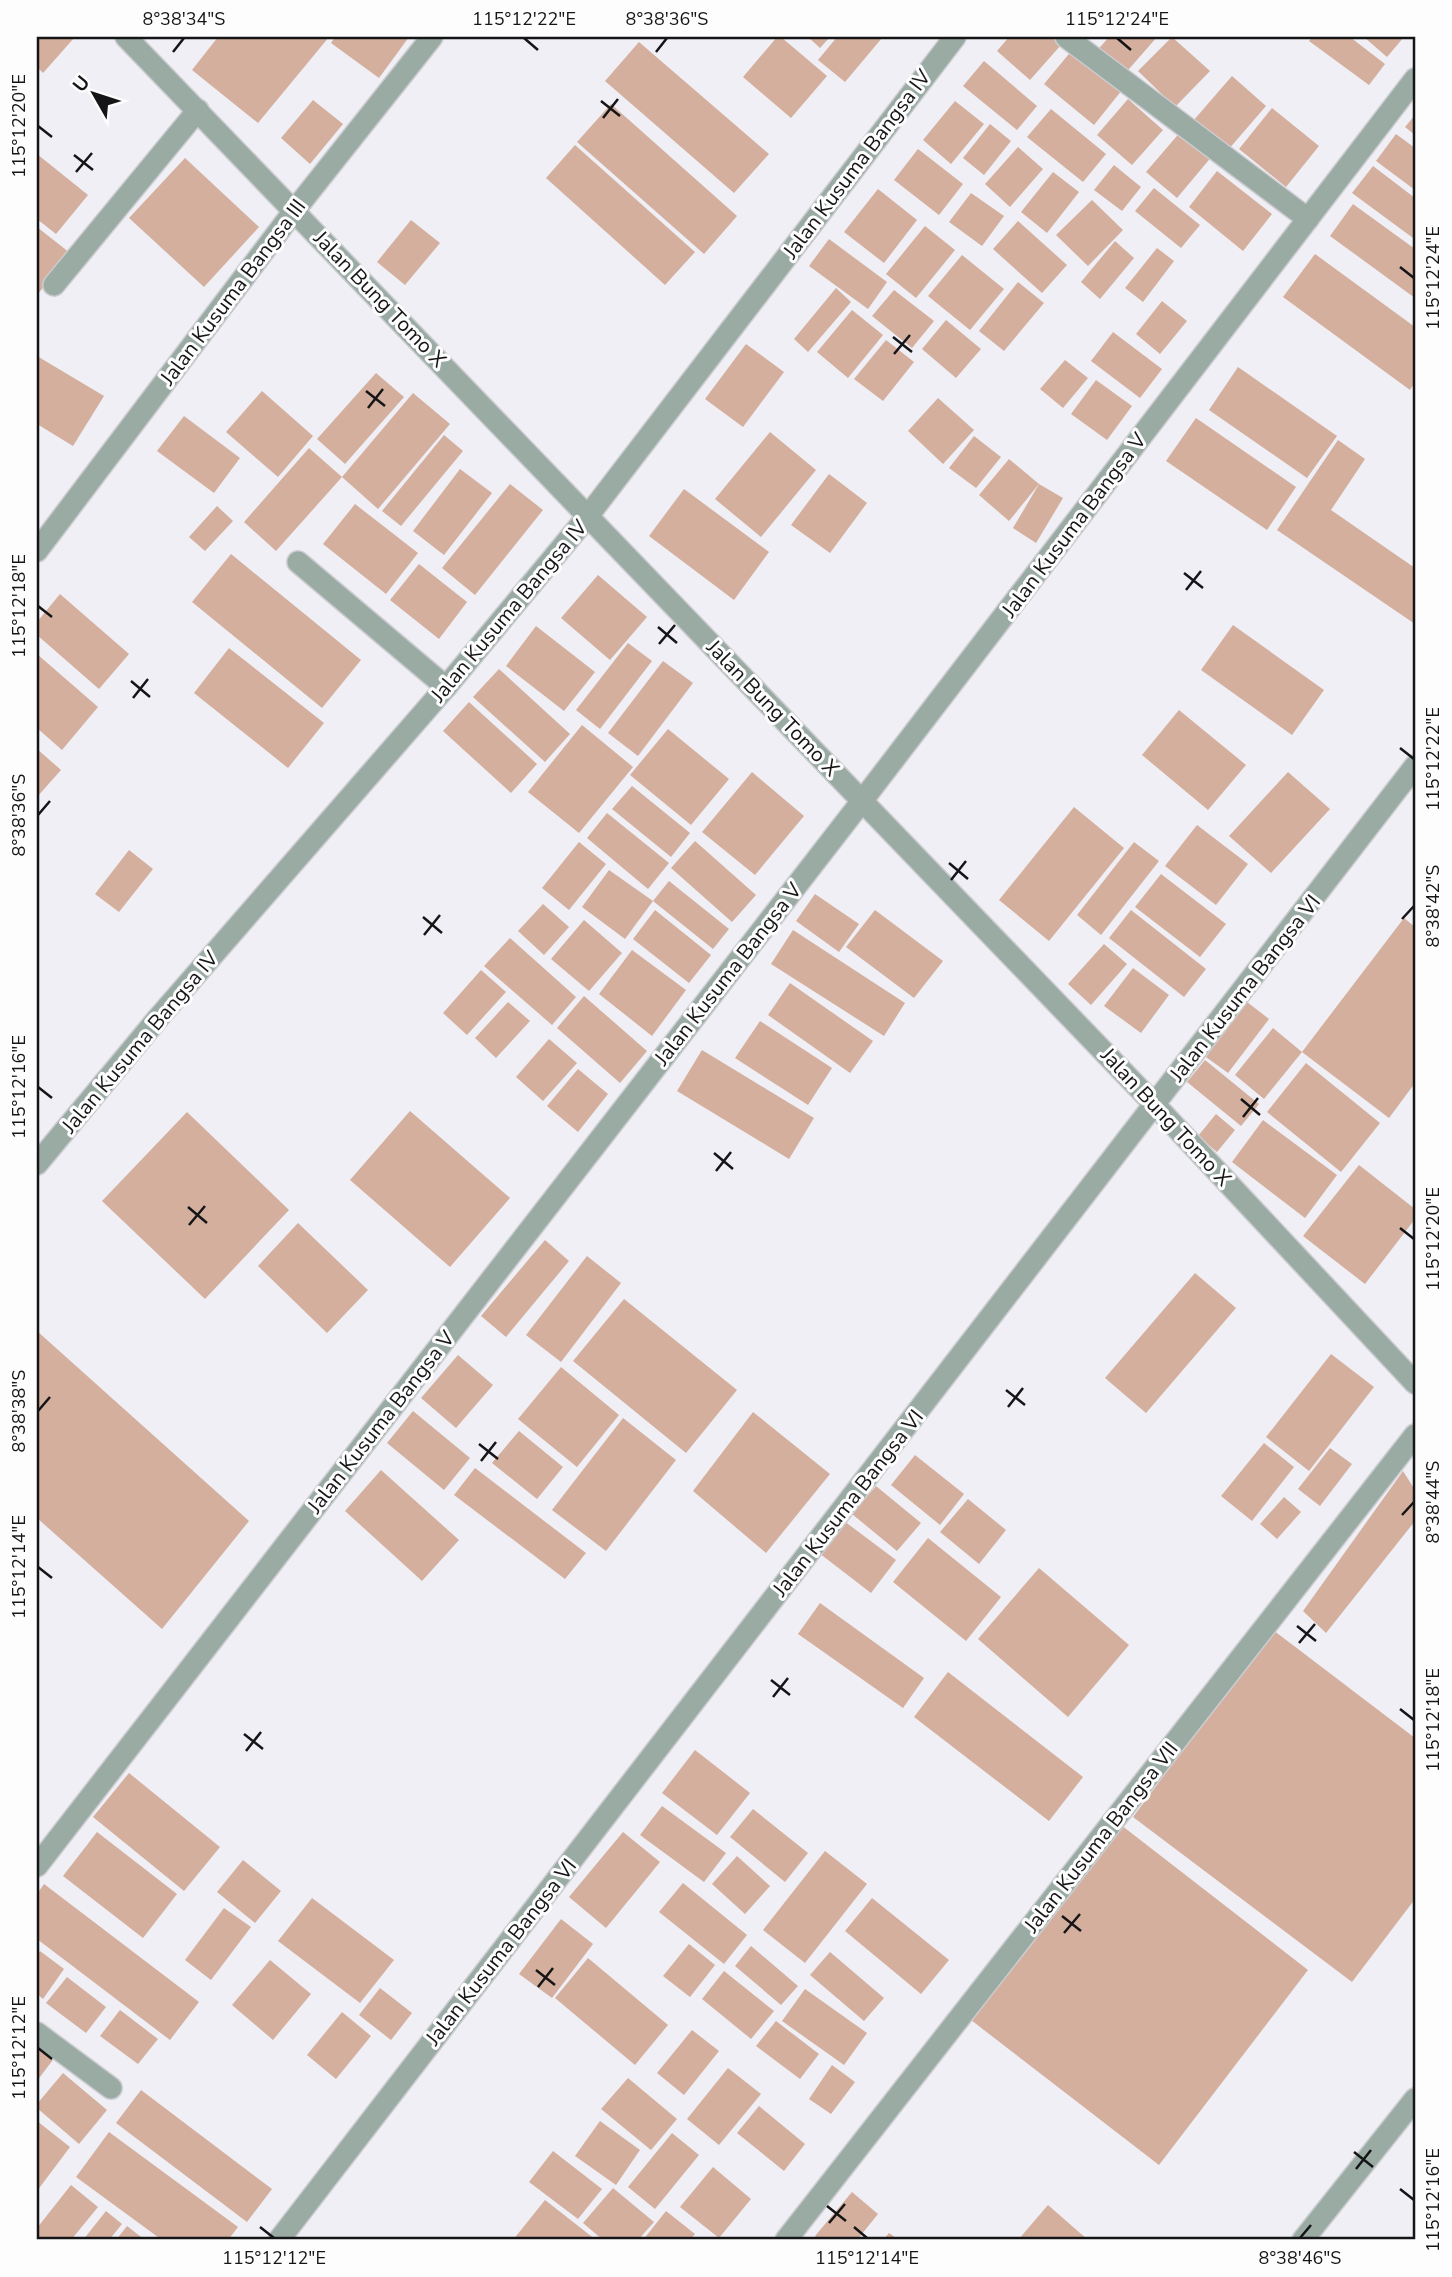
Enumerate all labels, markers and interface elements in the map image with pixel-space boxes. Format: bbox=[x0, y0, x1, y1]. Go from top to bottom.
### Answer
text: 8°38'34"S bbox=[143, 7, 225, 31]
text: 115°12'22"E bbox=[472, 7, 576, 31]
text: 8°38'36"S bbox=[626, 7, 708, 31]
text: 115°12'24"E bbox=[1065, 7, 1169, 31]
north arrow bbox=[60, 60, 130, 130]
street label: Jalan Kusuma Bangsa IV bbox=[776, 63, 938, 265]
text: U bbox=[67, 70, 96, 98]
text: 115°12'20"E bbox=[7, 74, 31, 178]
street label: Jalan Kusuma Bangsa III bbox=[153, 193, 312, 391]
street label: Jalan Bung Tomo X bbox=[307, 224, 453, 374]
text: 115°12'24"E bbox=[1421, 226, 1445, 330]
street label: Jalan Kusuma Bangsa V bbox=[995, 427, 1153, 624]
street label: Jalan Kusuma Bangsa IV bbox=[424, 514, 594, 709]
text: 115°12'18"E bbox=[7, 554, 31, 658]
street label: Jalan Bung Tomo X bbox=[700, 633, 846, 783]
text: 115°12'22"E bbox=[1421, 707, 1445, 811]
text: 8°38'36"S bbox=[7, 774, 31, 856]
text: 8°38'42"S bbox=[1421, 865, 1445, 947]
street label: Jalan Kusuma Bangsa V bbox=[647, 877, 808, 1072]
street label: Jalan Kusuma Bangsa VI bbox=[1163, 889, 1327, 1088]
street label: Jalan Kusuma Bangsa IV bbox=[55, 945, 225, 1140]
text: 115°12'16"E bbox=[7, 1035, 31, 1139]
street label: Jalan Bung Tomo X bbox=[1094, 1041, 1238, 1192]
text: 115°12'20"E bbox=[1421, 1187, 1445, 1291]
street label: Jalan Kusuma Bangsa V bbox=[300, 1325, 461, 1520]
text: 8°38'38"S bbox=[7, 1370, 31, 1452]
street label: Jalan Kusuma Bangsa VI bbox=[766, 1404, 930, 1603]
text: 8°38'44"S bbox=[1421, 1461, 1445, 1543]
text: 115°12'14"E bbox=[7, 1515, 31, 1619]
text: 115°12'18"E bbox=[1421, 1668, 1445, 1772]
street label: Jalan Kusuma Bangsa VII bbox=[1017, 1736, 1184, 1939]
street label: Jalan Kusuma Bangsa VI bbox=[419, 1853, 583, 2052]
text: 115°12'12"E bbox=[7, 1996, 31, 2100]
text: 115°12'16"E bbox=[1421, 2148, 1445, 2252]
text: 115°12'12"E bbox=[222, 2246, 326, 2270]
text: 115°12'14"E bbox=[815, 2246, 919, 2270]
text: 8°38'46"S bbox=[1259, 2246, 1341, 2270]

